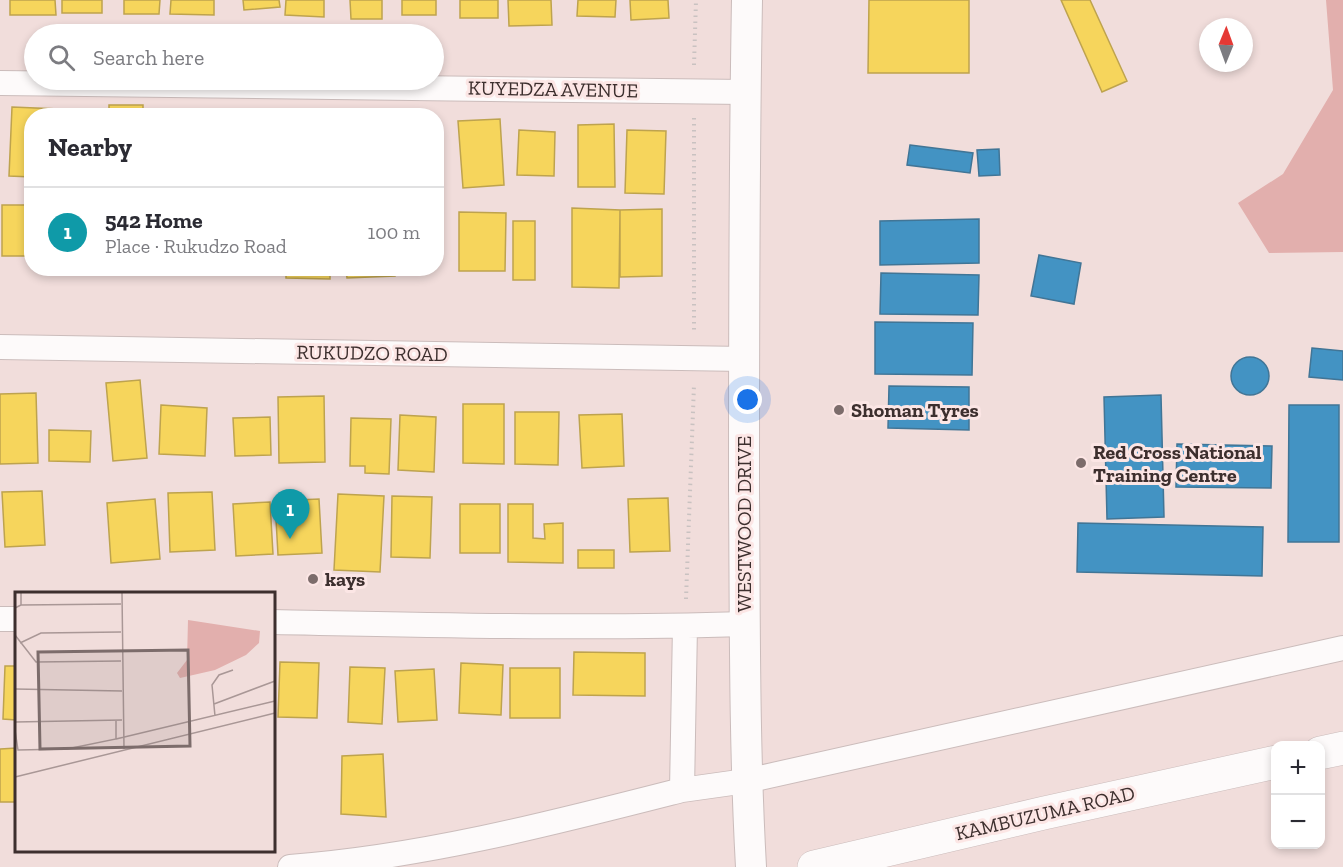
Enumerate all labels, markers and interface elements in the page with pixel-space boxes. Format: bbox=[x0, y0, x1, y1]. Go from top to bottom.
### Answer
north arrow bbox=[1199, 18, 1253, 72]
search box bbox=[24, 24, 444, 90]
icon: search bbox=[45, 41, 78, 74]
text: Search here bbox=[93, 44, 204, 71]
street label: KUYEDZA AVENUE bbox=[468, 76, 638, 102]
text: Nearby bbox=[48, 131, 132, 163]
text: 542 Home bbox=[105, 207, 203, 234]
text: 1 bbox=[63, 220, 72, 244]
text: 100 m bbox=[367, 220, 420, 244]
text: Place · Rukudzo Road bbox=[105, 234, 287, 258]
street label: RUKUDZO ROAD bbox=[296, 340, 448, 366]
your location bbox=[733, 385, 762, 414]
place label: Shoman Tyres bbox=[851, 398, 979, 422]
marker: Shoman Tyres bbox=[832, 403, 846, 417]
street label: WESTWOOD DRIVE bbox=[732, 436, 756, 612]
place label: Red Cross National Training Centre bbox=[1093, 440, 1262, 487]
marker: Red Cross National Training Centre bbox=[1074, 456, 1088, 470]
pin: 1 bbox=[270, 490, 310, 539]
place label: kays bbox=[325, 567, 365, 591]
marker: kays bbox=[306, 572, 320, 586]
inset map bbox=[15, 592, 274, 852]
map controls bbox=[1271, 741, 1325, 849]
button: + bbox=[1271, 741, 1325, 795]
street label: KAMBUZUMA ROAD bbox=[953, 781, 1137, 845]
button: − bbox=[1271, 795, 1325, 849]

